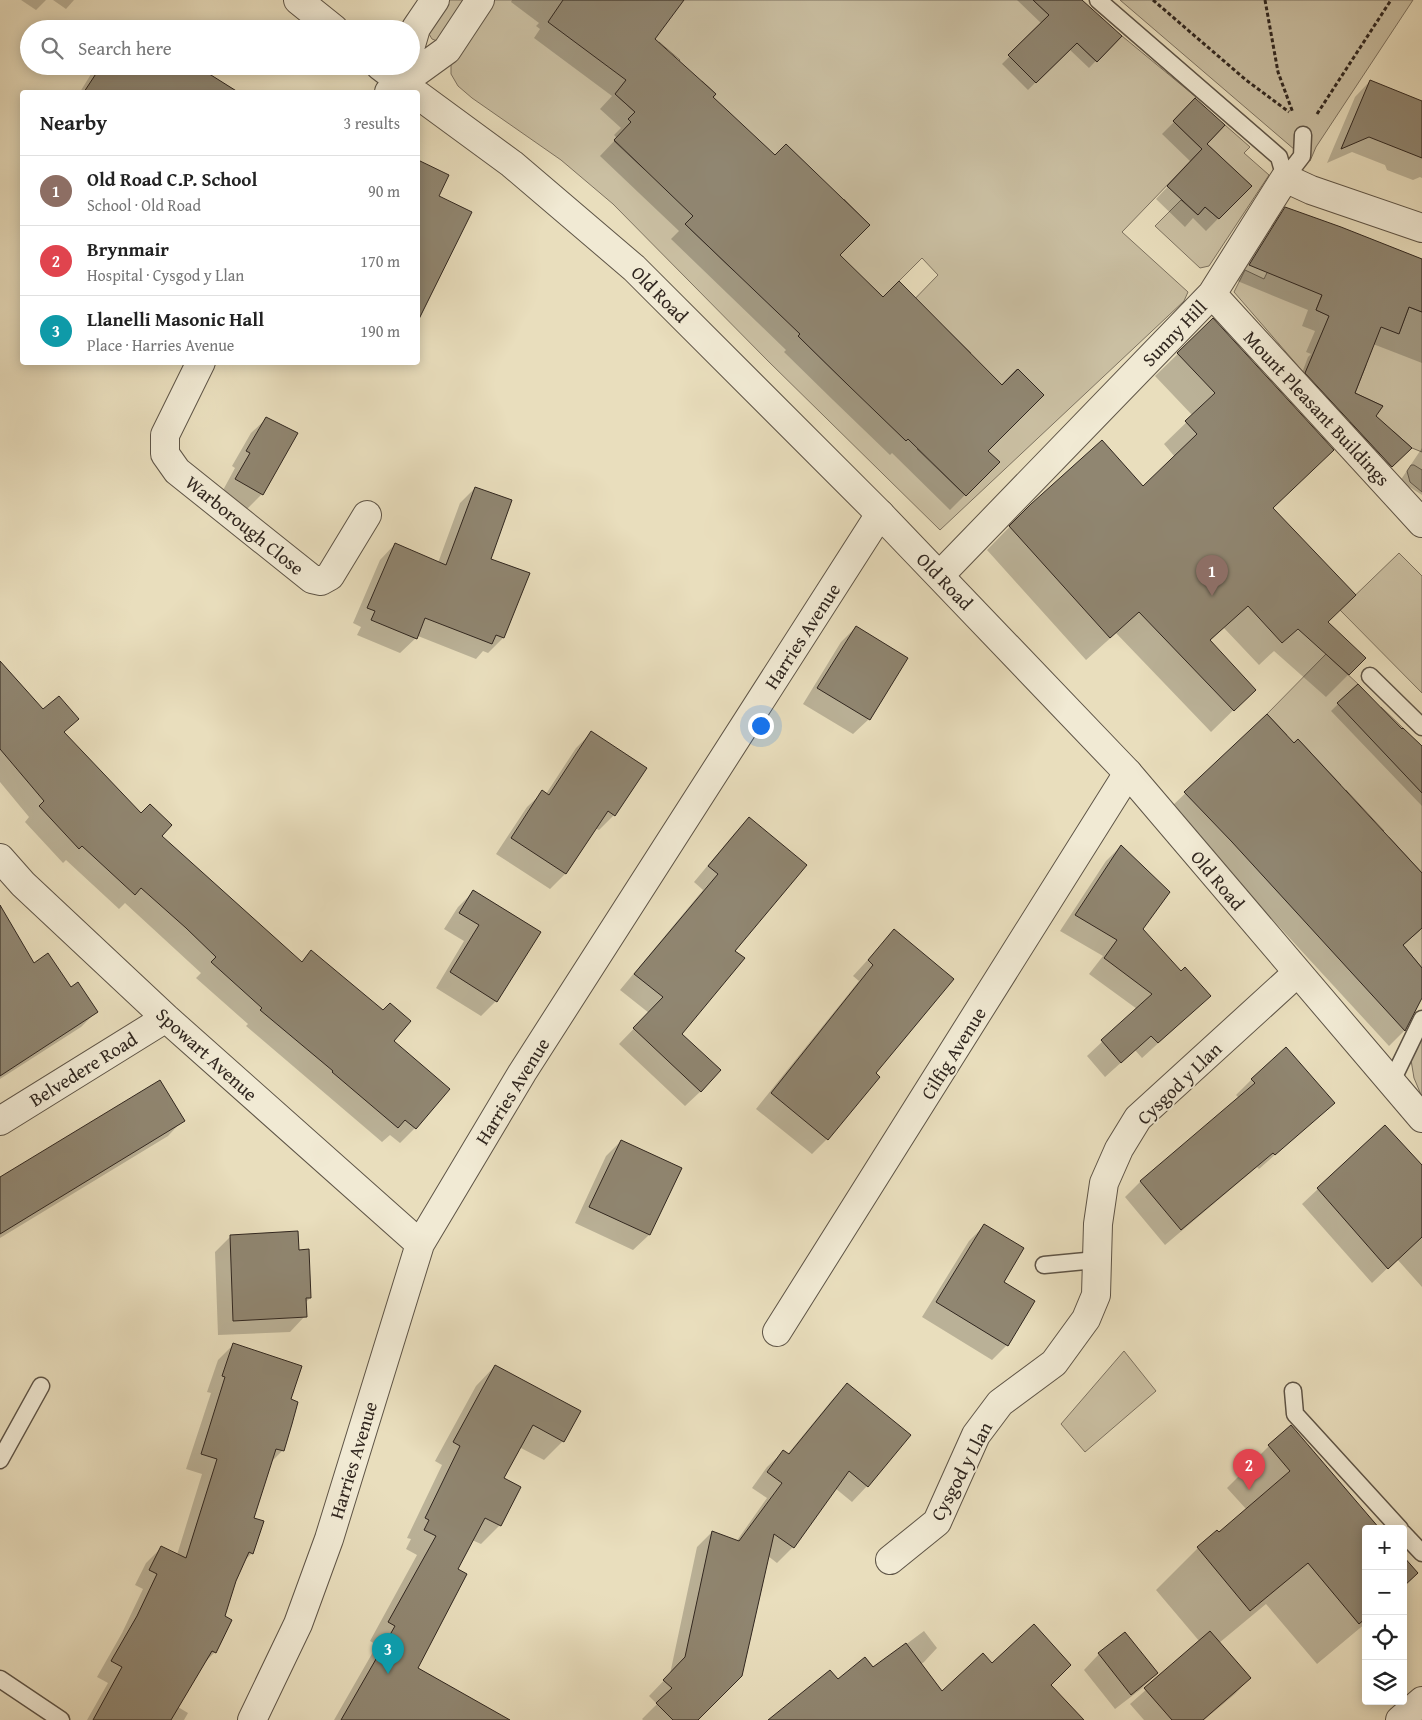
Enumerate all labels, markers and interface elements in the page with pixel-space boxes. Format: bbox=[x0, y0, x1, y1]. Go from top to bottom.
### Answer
search box bbox=[20, 20, 420, 75]
icon: search bbox=[38, 34, 66, 62]
text: Search here bbox=[78, 34, 172, 62]
text: Nearby bbox=[40, 107, 107, 138]
text: 3 results bbox=[343, 111, 400, 135]
text: Old Road C.P. School bbox=[87, 165, 257, 193]
text: 1 bbox=[52, 179, 60, 203]
text: 90 m bbox=[368, 179, 400, 203]
text: School · Old Road bbox=[87, 193, 201, 217]
text: Brynmair bbox=[87, 235, 169, 263]
text: 2 bbox=[52, 249, 60, 273]
text: 170 m bbox=[360, 249, 400, 273]
street label: Old Road bbox=[625, 259, 696, 330]
text: Hospital · Cysgod y Llan bbox=[87, 263, 244, 287]
street label: Sunny Hill bbox=[1135, 293, 1213, 373]
text: Llanelli Masonic Hall bbox=[87, 305, 264, 333]
text: 3 bbox=[52, 319, 60, 343]
text: 190 m bbox=[360, 319, 400, 343]
street label: Mount Pleasant Buildings bbox=[1237, 324, 1397, 492]
text: Place · Harries Avenue bbox=[87, 333, 234, 357]
street label: Warborough Close bbox=[180, 468, 310, 582]
street label: Old Road bbox=[910, 546, 980, 617]
pin: 1 bbox=[1196, 555, 1228, 596]
street label: Harries Avenue bbox=[757, 577, 847, 695]
your location bbox=[748, 713, 774, 739]
street label: Old Road bbox=[1184, 844, 1252, 917]
street label: Spowart Avenue bbox=[150, 1001, 264, 1107]
street label: Cilfig Avenue bbox=[913, 1001, 993, 1105]
street label: Belvedere Road bbox=[24, 1024, 143, 1113]
street label: Harries Avenue bbox=[468, 1032, 556, 1150]
street label: Cysgod y Llan bbox=[1130, 1035, 1228, 1131]
street label: Harries Avenue bbox=[322, 1398, 384, 1522]
street label: Cysgod y Llan bbox=[923, 1416, 999, 1526]
pin: 2 bbox=[1233, 1449, 1265, 1490]
map controls bbox=[1362, 1525, 1407, 1705]
button: + bbox=[1362, 1525, 1407, 1570]
button: − bbox=[1362, 1570, 1407, 1615]
button: locate bbox=[1362, 1615, 1407, 1660]
pin: 3 bbox=[372, 1633, 404, 1674]
button: layers bbox=[1362, 1660, 1407, 1705]

